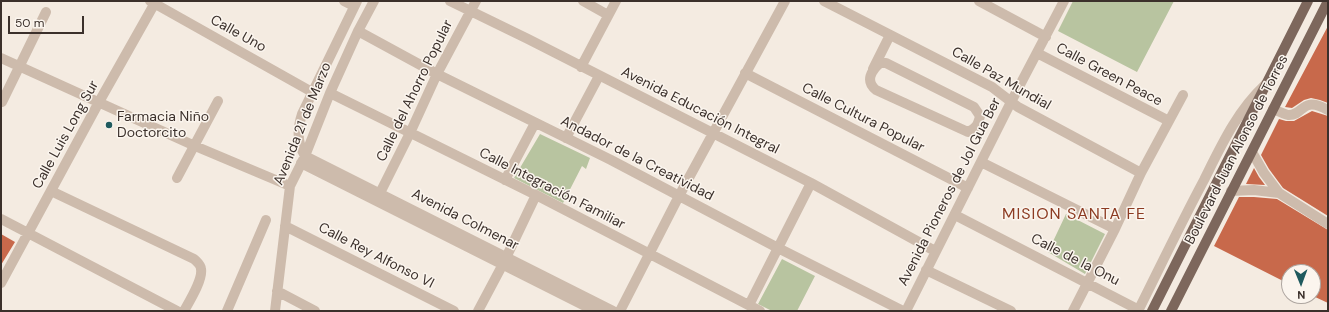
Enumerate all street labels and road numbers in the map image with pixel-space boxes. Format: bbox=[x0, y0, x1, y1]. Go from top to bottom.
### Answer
street label: Calle Uno bbox=[207, 12, 269, 56]
street label: Calle del Ahorro Popular bbox=[373, 17, 457, 165]
street label: Calle Green Peace bbox=[1053, 40, 1165, 110]
street label: Calle Paz Mundial bbox=[948, 44, 1054, 114]
street label: Boulevard Juan Alonso de Torres bbox=[1182, 53, 1292, 247]
street label: Avenida 21 de Marzo bbox=[271, 60, 335, 188]
street label: Avenida Educación Integral bbox=[618, 64, 782, 158]
street label: Calle Luis Long Sur bbox=[29, 78, 103, 192]
street label: Calle Cultura Popular bbox=[799, 80, 927, 156]
street label: Avenida Pioneros de Jol Gua Ber bbox=[895, 95, 1005, 289]
street label: Andador de la Creatividad bbox=[558, 113, 716, 205]
street label: Calle Integración Familiar bbox=[476, 145, 628, 233]
street label: Avenida Colmenar bbox=[409, 186, 521, 254]
street label: Calle Rey Alfonso VI bbox=[315, 220, 437, 292]
street label: Calle de la Onu bbox=[1028, 230, 1122, 290]

